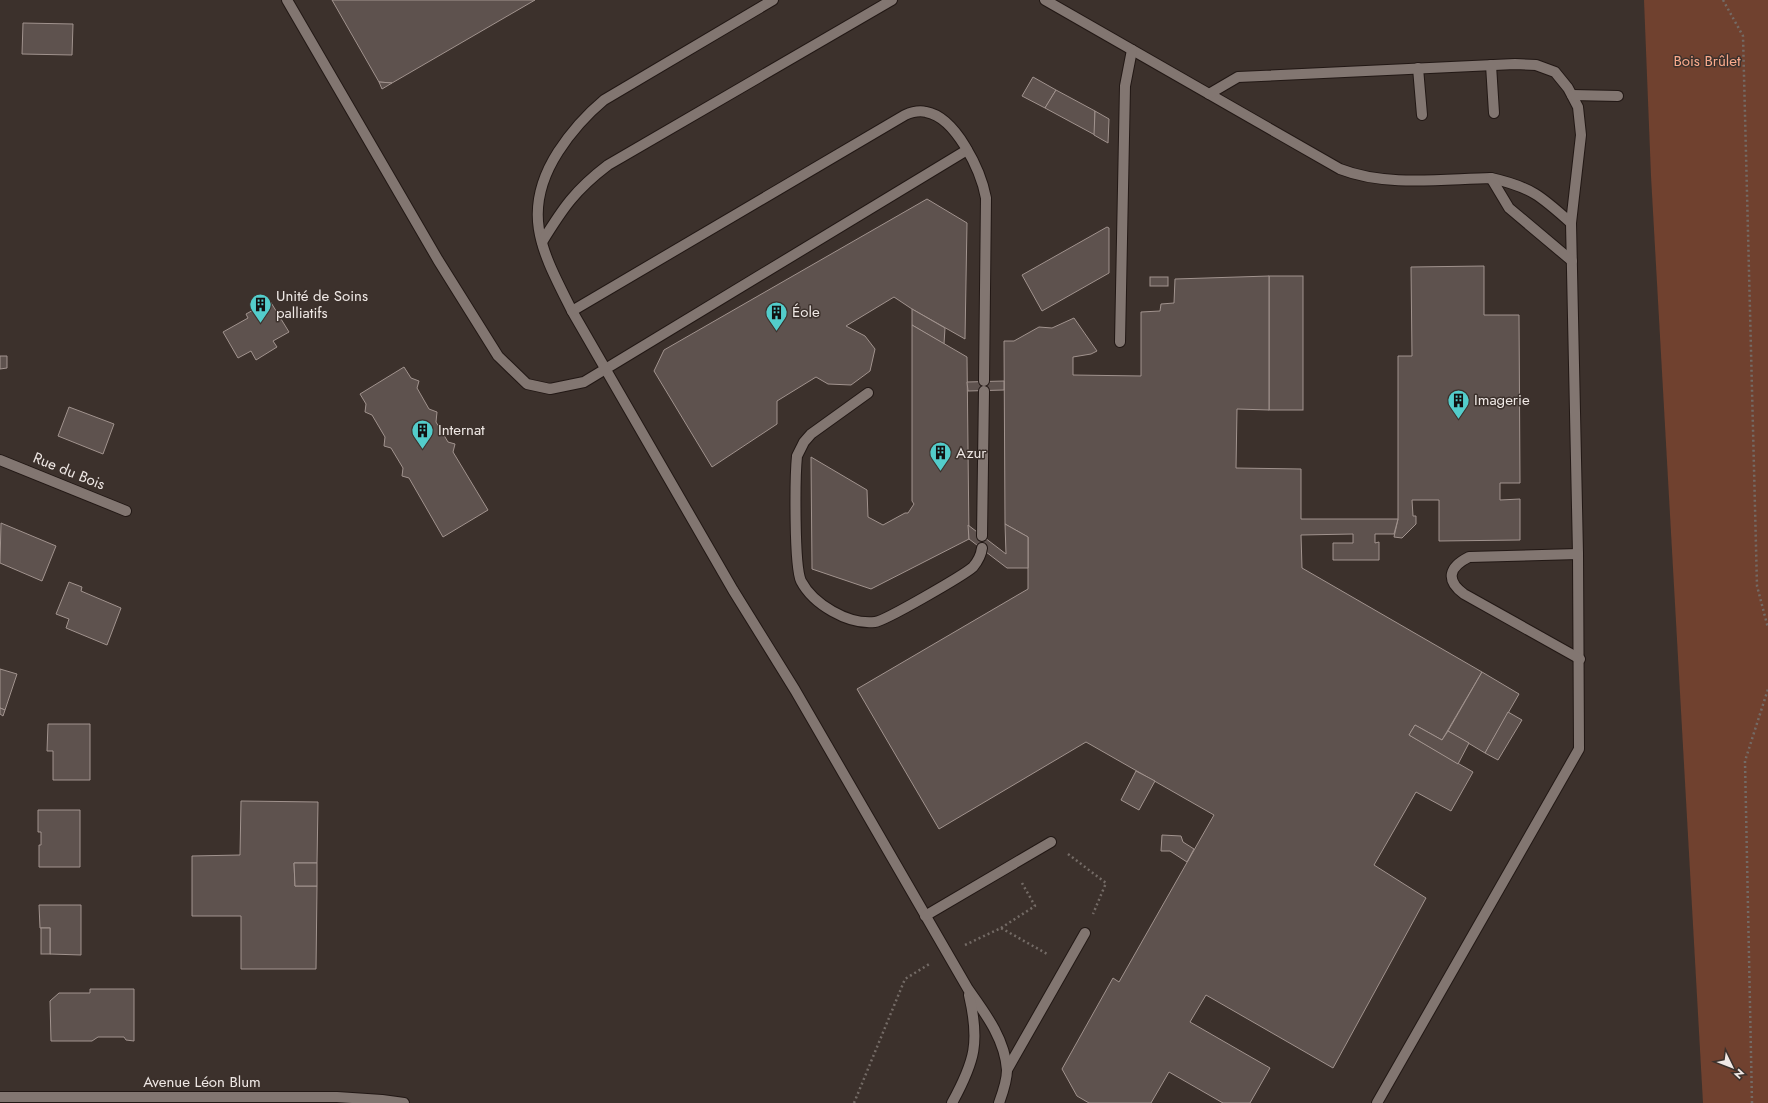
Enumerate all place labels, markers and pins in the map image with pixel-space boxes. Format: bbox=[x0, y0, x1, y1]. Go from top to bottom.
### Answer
place label: Unité de Soins palliatifs bbox=[276, 285, 368, 324]
building icon: Unité de Soins palliatifs bbox=[247, 292, 273, 325]
building icon: Éole bbox=[763, 299, 789, 332]
place label: Éole bbox=[792, 301, 820, 323]
building icon: Imagerie bbox=[1446, 387, 1472, 420]
place label: Imagerie bbox=[1474, 389, 1530, 411]
building icon: Internat bbox=[410, 417, 436, 450]
place label: Internat bbox=[438, 419, 485, 441]
building icon: Azur bbox=[927, 440, 953, 473]
place label: Azur bbox=[956, 442, 987, 464]

